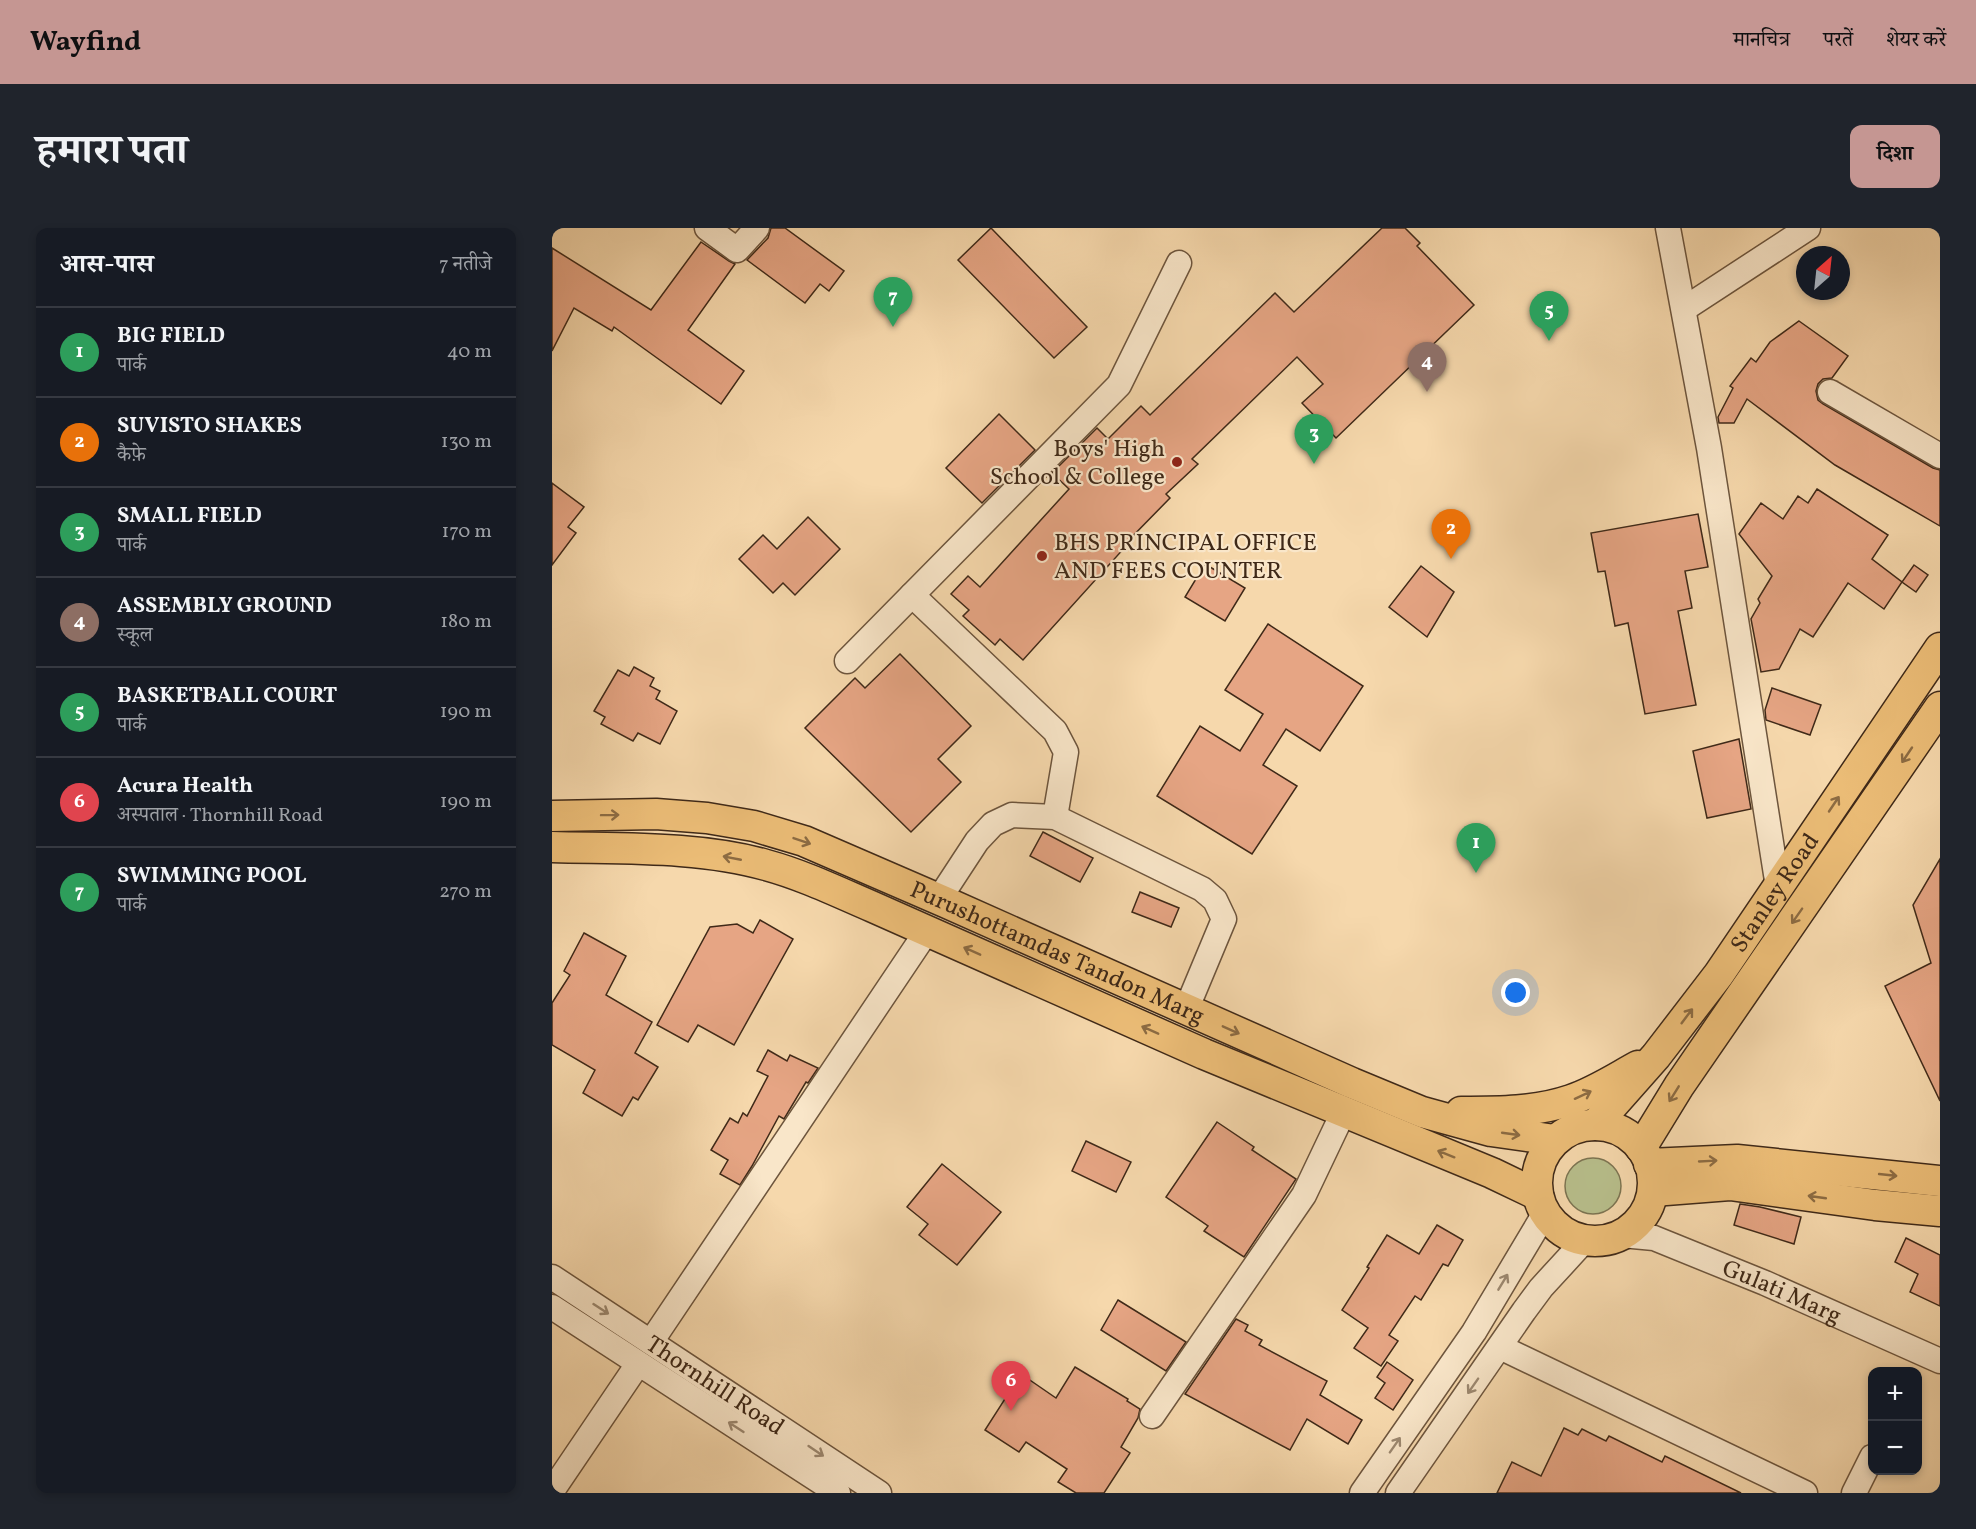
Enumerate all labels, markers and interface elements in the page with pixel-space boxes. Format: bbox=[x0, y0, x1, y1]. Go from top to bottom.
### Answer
text: Wayfind bbox=[30, 23, 141, 62]
text: मानचित्र bbox=[1733, 26, 1790, 55]
text: परतें bbox=[1823, 26, 1853, 55]
text: शेयर करें bbox=[1886, 26, 1946, 55]
text: हमारा पता bbox=[36, 123, 187, 182]
button: दिशा bbox=[1850, 125, 1940, 188]
north arrow bbox=[1796, 246, 1850, 300]
text: आस-पास bbox=[60, 247, 154, 283]
text: 7 नतीजे bbox=[439, 251, 492, 279]
pin: 7 bbox=[874, 278, 912, 327]
pin: 5 bbox=[1530, 291, 1568, 341]
text: BIG FIELD bbox=[117, 321, 225, 352]
text: 1 bbox=[75, 338, 84, 366]
text: 40 m bbox=[447, 338, 492, 366]
pin: 4 bbox=[1408, 342, 1446, 392]
text: पार्क bbox=[117, 352, 146, 380]
text: SUVISTO SHAKES bbox=[117, 411, 302, 442]
pin: 3 bbox=[1294, 414, 1334, 464]
text: 2 bbox=[74, 428, 85, 456]
text: 130 m bbox=[441, 428, 492, 456]
place label: Boys' High School & College bbox=[990, 433, 1165, 495]
text: कैफ़े bbox=[117, 442, 146, 470]
marker: Boys' High School & College bbox=[1170, 455, 1184, 469]
text: SMALL FIELD bbox=[117, 501, 262, 532]
pin: 2 bbox=[1432, 510, 1470, 559]
text: 3 bbox=[74, 518, 85, 546]
text: 170 m bbox=[442, 518, 492, 546]
place label: BHS PRINCIPAL OFFICE AND FEES COUNTER bbox=[1054, 527, 1317, 589]
text: पार्क bbox=[117, 532, 146, 560]
marker: BHS PRINCIPAL OFFICE AND FEES COUNTER bbox=[1035, 549, 1049, 563]
text: ASSEMBLY GROUND bbox=[117, 591, 332, 622]
text: 4 bbox=[73, 608, 86, 636]
text: 180 m bbox=[440, 608, 492, 636]
text: स्कूल bbox=[117, 622, 153, 650]
text: BASKETBALL COURT bbox=[117, 681, 338, 712]
text: 5 bbox=[75, 698, 84, 726]
text: 190 m bbox=[440, 698, 492, 726]
text: पार्क bbox=[117, 712, 146, 740]
one-way arrow bbox=[1901, 746, 1913, 763]
text: Acura Health bbox=[117, 771, 253, 802]
text: 6 bbox=[74, 788, 85, 816]
text: 190 m bbox=[440, 788, 492, 816]
one-way arrow bbox=[1828, 796, 1841, 813]
text: अस्पताल · Thornhill Road bbox=[117, 802, 323, 830]
one-way arrow bbox=[600, 809, 620, 821]
pin: 1 bbox=[1456, 824, 1496, 873]
street label: Stanley Road bbox=[1723, 827, 1829, 960]
one-way arrow bbox=[792, 837, 811, 848]
one-way arrow bbox=[723, 852, 742, 863]
text: SWIMMING POOL bbox=[117, 861, 306, 892]
street label: Purushottamdas Tandon Marg bbox=[904, 874, 1210, 1034]
text: 7 bbox=[75, 878, 84, 906]
text: 270 m bbox=[439, 878, 492, 906]
text: पार्क bbox=[117, 892, 146, 920]
one-way arrow bbox=[1791, 907, 1803, 924]
one-way arrow bbox=[963, 944, 981, 955]
your location bbox=[1501, 978, 1530, 1007]
one-way arrow bbox=[1680, 1008, 1693, 1024]
one-way arrow bbox=[1142, 1023, 1160, 1035]
one-way arrow bbox=[1221, 1025, 1239, 1036]
one-way arrow bbox=[1668, 1085, 1680, 1102]
one-way arrow bbox=[1574, 1088, 1592, 1100]
one-way arrow bbox=[1500, 1129, 1520, 1140]
one-way arrow bbox=[1437, 1148, 1456, 1159]
one-way arrow bbox=[1697, 1156, 1717, 1167]
one-way arrow bbox=[1878, 1170, 1897, 1181]
one-way arrow bbox=[1808, 1191, 1828, 1202]
street label: Gulati Marg bbox=[1717, 1252, 1847, 1334]
one-way arrow bbox=[1498, 1274, 1510, 1291]
one-way arrow bbox=[592, 1303, 609, 1315]
street label: Thornhill Road bbox=[638, 1328, 791, 1445]
pin: 6 bbox=[992, 1362, 1030, 1411]
map controls bbox=[1868, 1367, 1922, 1475]
button: + bbox=[1868, 1367, 1922, 1421]
one-way arrow bbox=[1467, 1378, 1479, 1394]
one-way arrow bbox=[727, 1421, 744, 1434]
button: − bbox=[1868, 1421, 1922, 1475]
one-way arrow bbox=[1389, 1437, 1401, 1454]
one-way arrow bbox=[807, 1446, 824, 1458]

